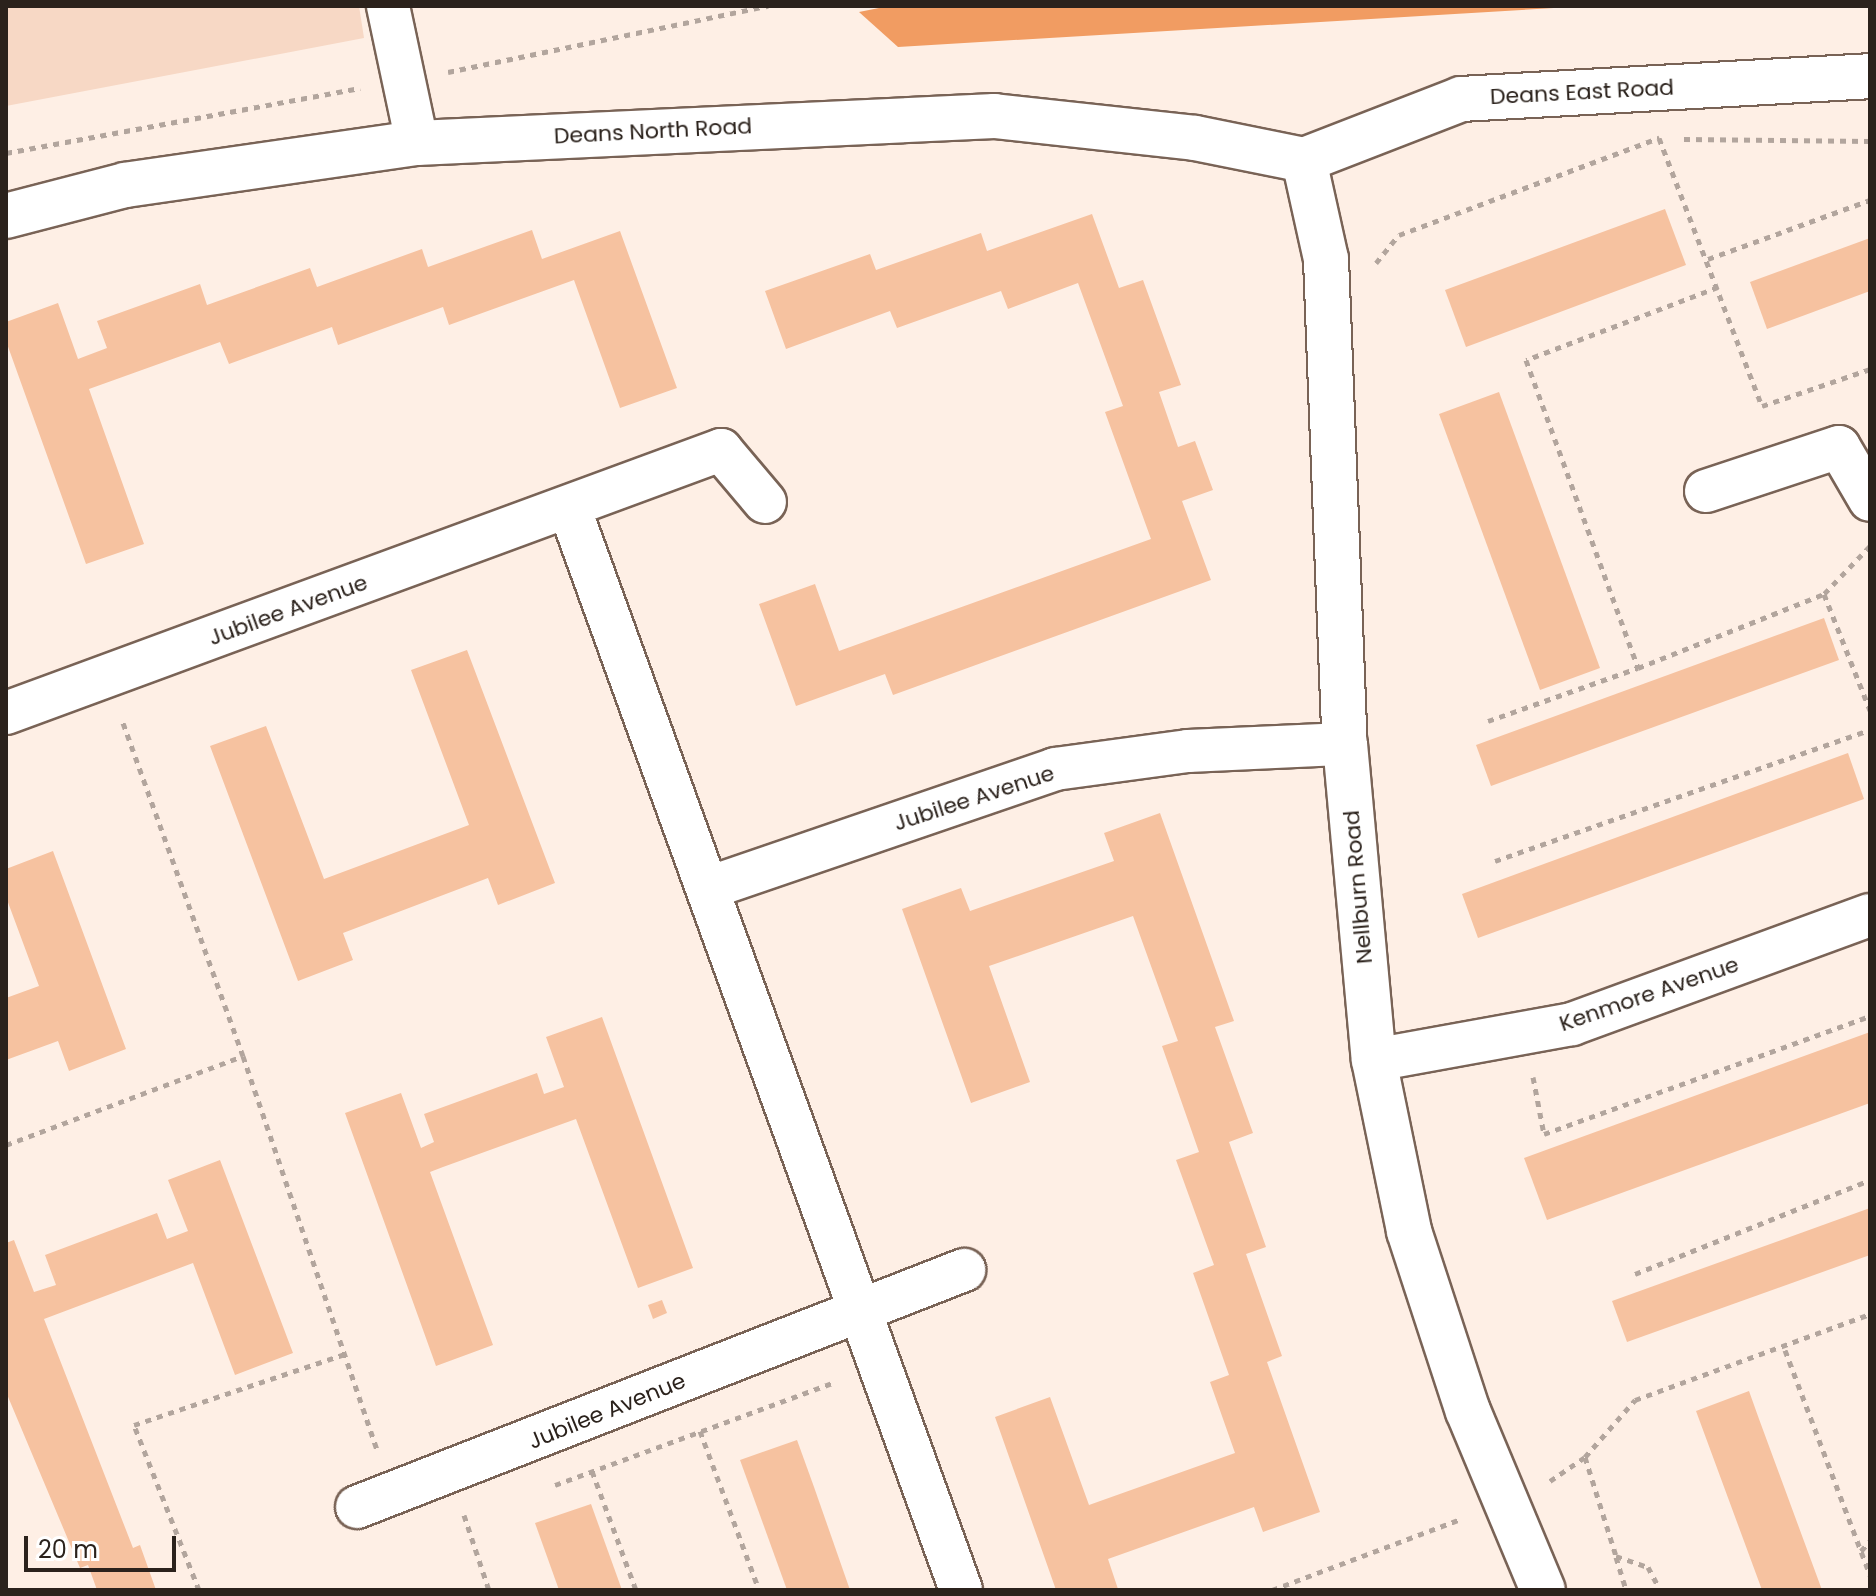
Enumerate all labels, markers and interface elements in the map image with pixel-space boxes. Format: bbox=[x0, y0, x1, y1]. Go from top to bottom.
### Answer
street label: Deans East Road bbox=[1489, 74, 1675, 110]
street label: Deans North Road bbox=[553, 113, 753, 149]
street label: Jubilee Avenue bbox=[205, 569, 371, 651]
street label: Jubilee Avenue bbox=[890, 760, 1058, 836]
street label: Nellburn Road bbox=[1338, 809, 1378, 965]
street label: Kenmore Avenue bbox=[1556, 951, 1742, 1037]
street label: Jubilee Avenue bbox=[525, 1367, 689, 1455]
scale bar bbox=[28, 1520, 180, 1570]
text: 20 m bbox=[38, 1533, 98, 1566]

